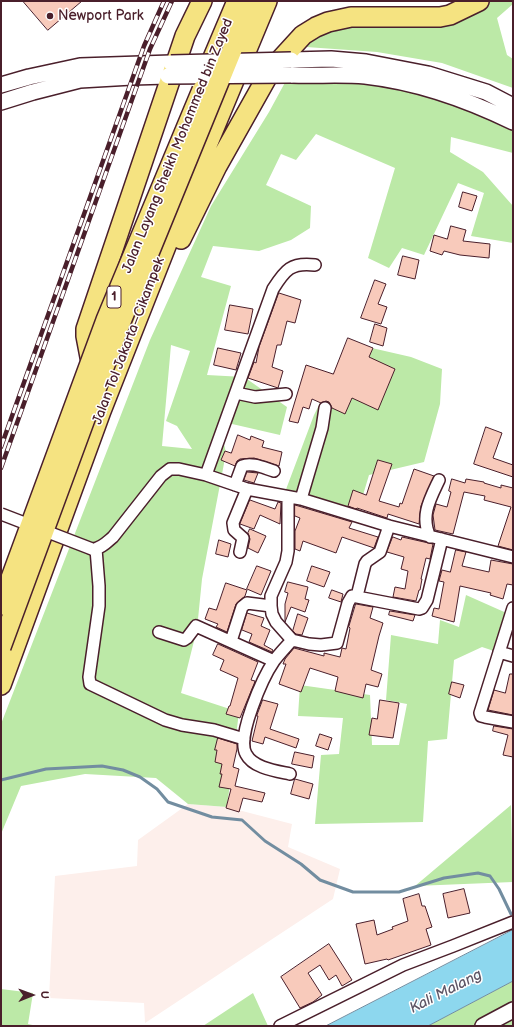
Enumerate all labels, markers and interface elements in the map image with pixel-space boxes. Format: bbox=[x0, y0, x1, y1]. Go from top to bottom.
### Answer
place label: Newport Park bbox=[58, 8, 144, 24]
marker: Newport Park bbox=[45, 11, 55, 21]
street label: Jalan Layang Sheikh Mohammed bin Zayed bbox=[119, 16, 237, 276]
street label: Jalan Tol Jakarta–Cikampek bbox=[89, 255, 169, 427]
road number: 1 bbox=[107, 286, 121, 308]
water label: Kali Malang bbox=[407, 966, 485, 1018]
north arrow bbox=[12, 975, 52, 1015]
text: U bbox=[38, 991, 51, 999]

